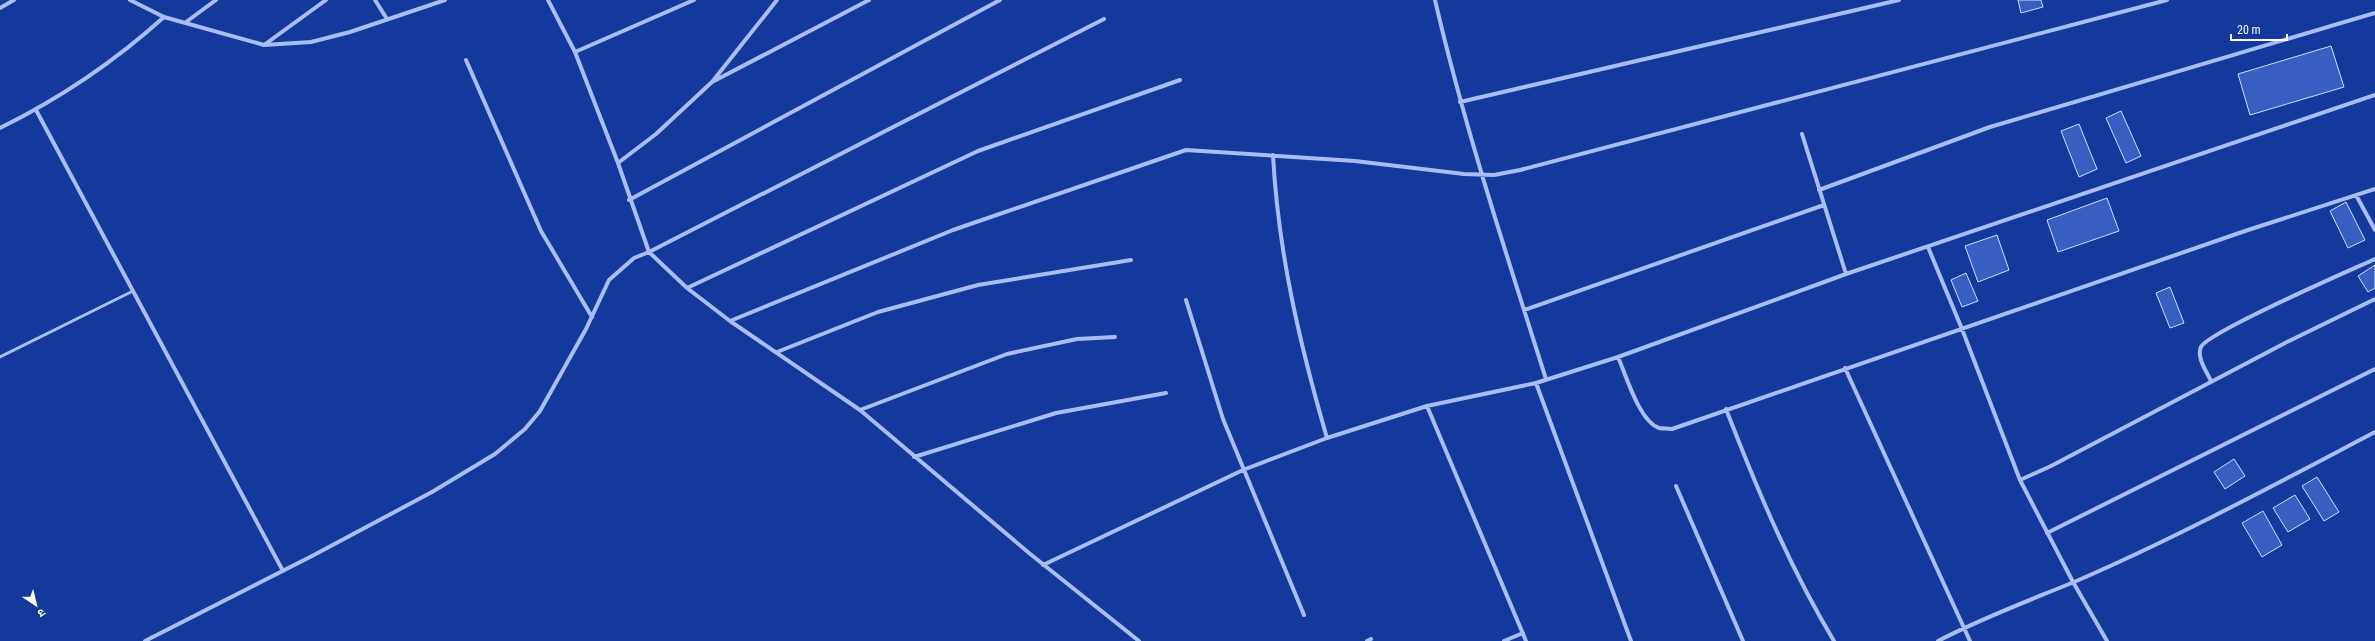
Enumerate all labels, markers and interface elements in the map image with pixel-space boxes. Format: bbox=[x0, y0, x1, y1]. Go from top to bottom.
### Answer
scale bar bbox=[2231, 16, 2287, 42]
text: 20 m bbox=[2237, 23, 2261, 37]
north arrow bbox=[16, 585, 56, 625]
text: उ bbox=[35, 606, 48, 620]

